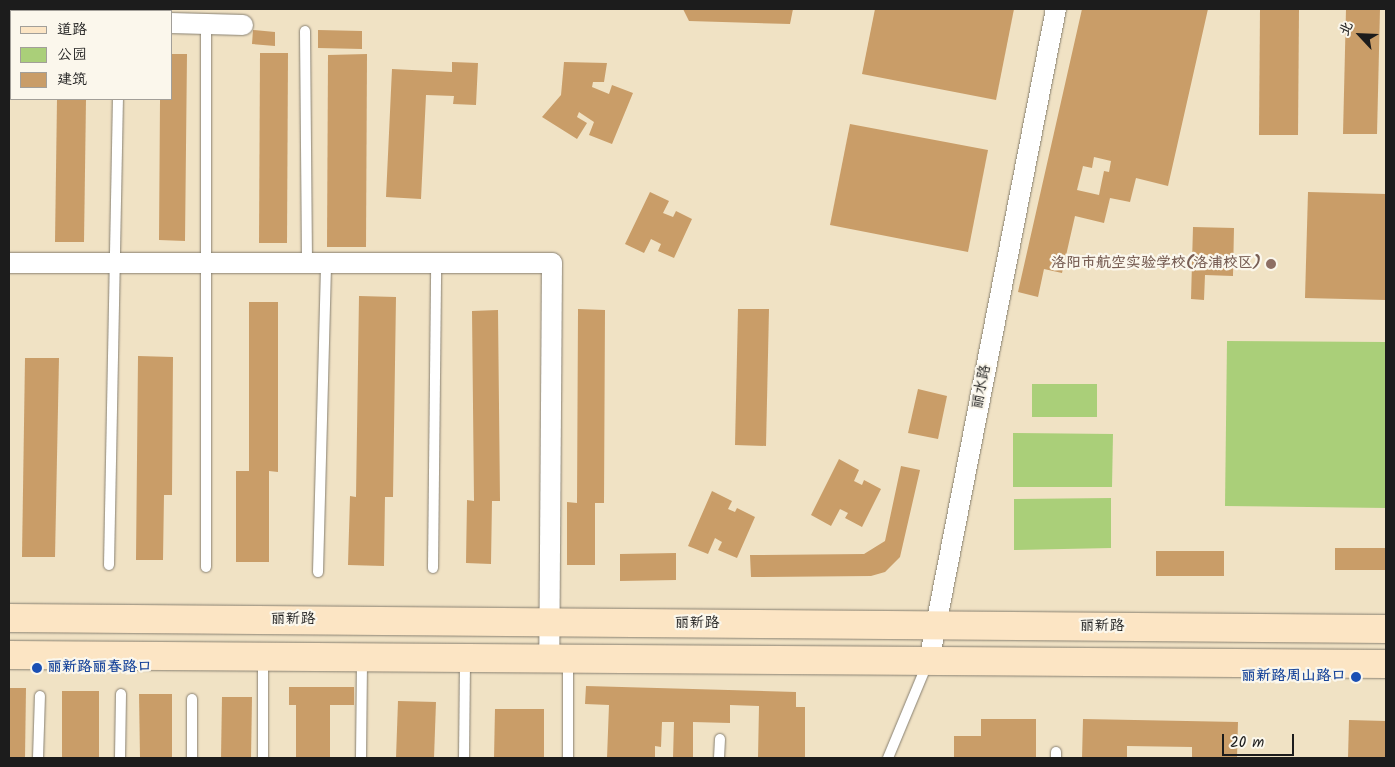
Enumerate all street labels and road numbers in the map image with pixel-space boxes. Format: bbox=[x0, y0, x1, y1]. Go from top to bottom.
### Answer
street label: 丽水路 bbox=[969, 363, 995, 411]
street label: 丽新路 bbox=[271, 611, 315, 629]
street label: 丽新路 bbox=[675, 615, 719, 633]
street label: 丽新路 bbox=[1080, 618, 1124, 636]

